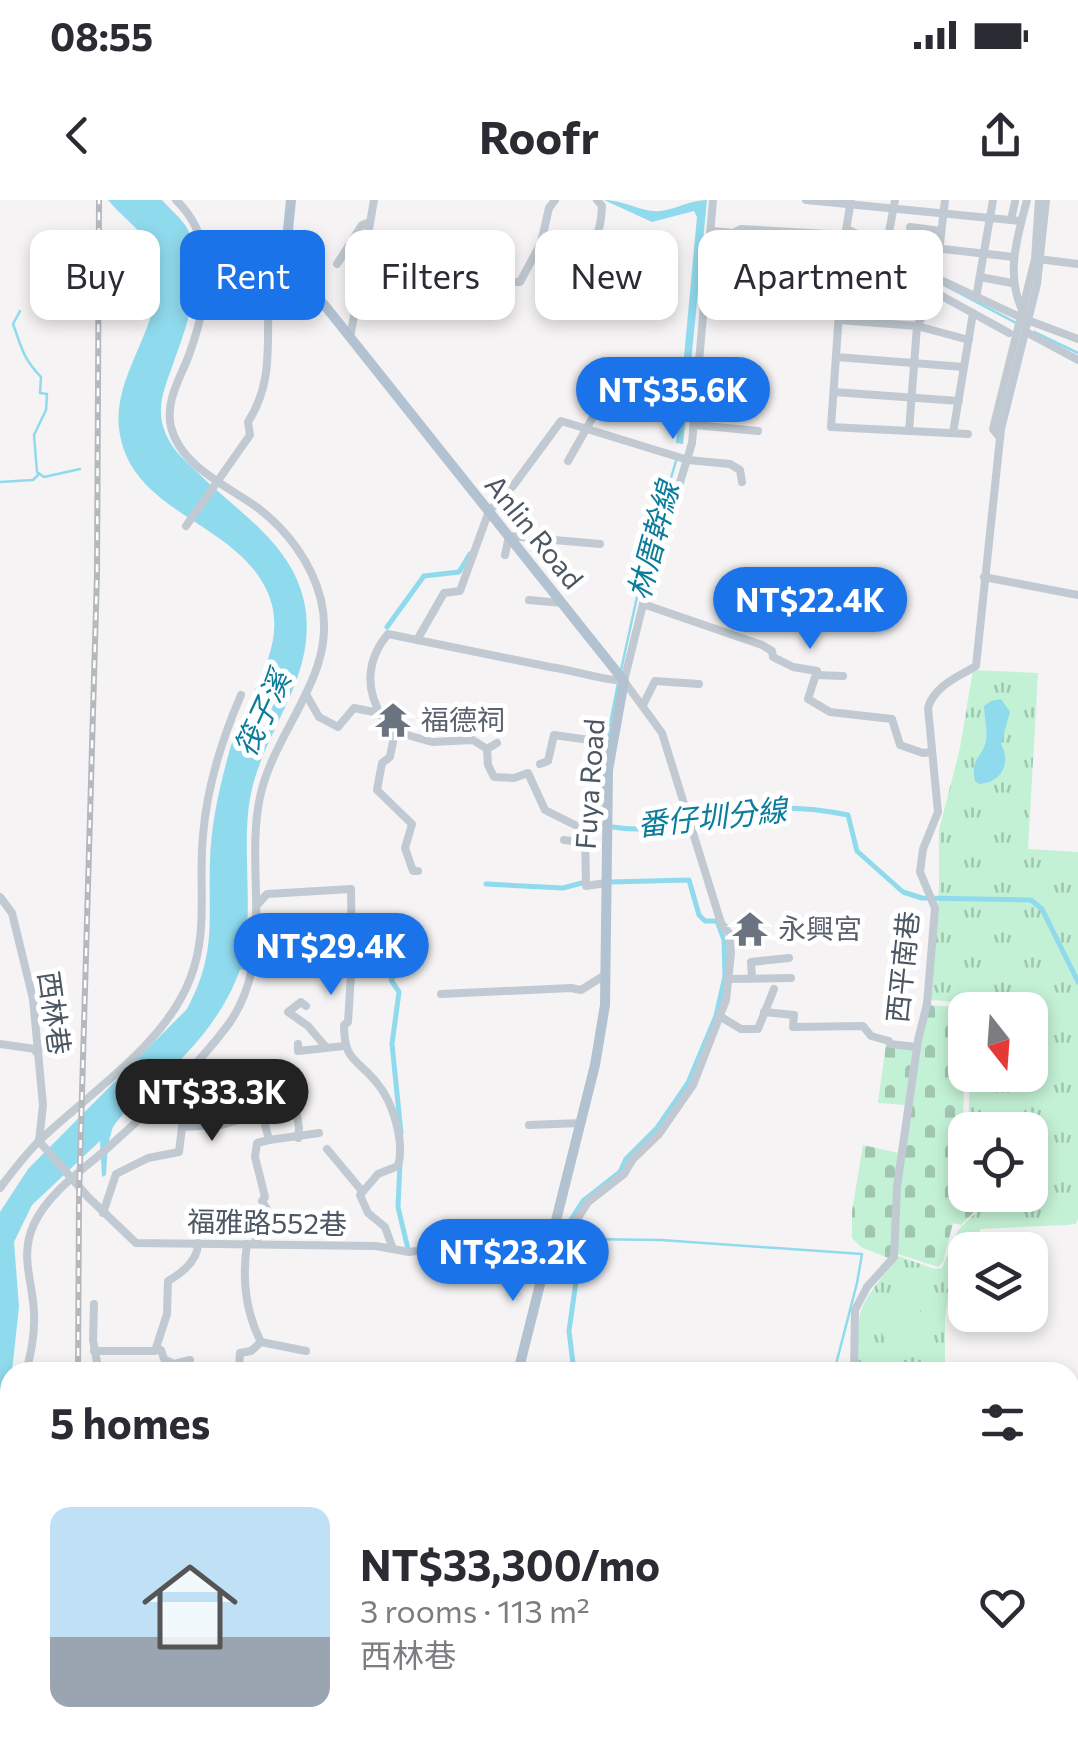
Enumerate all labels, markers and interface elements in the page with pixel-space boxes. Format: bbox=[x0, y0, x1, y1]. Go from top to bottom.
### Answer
text: 08:55 bbox=[50, 12, 153, 59]
icon: back bbox=[50, 108, 105, 163]
text: Roofr bbox=[479, 108, 599, 163]
icon: share bbox=[973, 108, 1028, 163]
chip: Buy bbox=[30, 230, 160, 320]
chip: Rent bbox=[180, 230, 325, 320]
chip: Filters bbox=[345, 230, 515, 320]
chip: New bbox=[535, 230, 678, 320]
chip: Apartment bbox=[698, 230, 943, 320]
pin: NT$35.6K bbox=[570, 357, 776, 442]
text: NT$35.6K bbox=[598, 369, 748, 409]
street label: Anlin Road bbox=[479, 468, 591, 595]
water label: 林厝幹線 bbox=[618, 475, 686, 603]
pin: NT$22.4K bbox=[707, 567, 913, 652]
text: NT$22.4K bbox=[735, 579, 885, 619]
water label: 筏子溪 bbox=[225, 661, 298, 762]
temple icon: 福德祠 bbox=[374, 701, 412, 739]
place label: 福德祠 bbox=[421, 702, 505, 736]
street label: Fuya Road bbox=[567, 717, 611, 850]
water label: 番仔圳分線 bbox=[635, 789, 791, 842]
street label: 西平南巷 bbox=[879, 909, 925, 1024]
temple icon: 永興宮 bbox=[731, 910, 769, 948]
place label: 永興宮 bbox=[778, 911, 862, 945]
pin: NT$29.4K bbox=[228, 913, 434, 998]
text: NT$29.4K bbox=[256, 925, 406, 965]
street label: 西林巷 bbox=[32, 969, 78, 1057]
north arrow bbox=[948, 992, 1048, 1092]
map controls bbox=[948, 992, 1048, 1332]
pin: NT$33.3K bbox=[109, 1059, 315, 1144]
text: NT$33.3K bbox=[137, 1071, 287, 1111]
button: locate bbox=[948, 1112, 1048, 1212]
street label: 福雅路552巷 bbox=[187, 1204, 347, 1240]
pin: NT$23.2K bbox=[410, 1219, 616, 1304]
text: NT$23.2K bbox=[439, 1231, 587, 1271]
button: layers bbox=[948, 1232, 1048, 1332]
icon: filters bbox=[975, 1395, 1030, 1450]
text: 5 homes bbox=[50, 1396, 210, 1448]
text: NT$33,300/mo bbox=[360, 1538, 660, 1590]
icon: home bbox=[130, 1547, 250, 1667]
icon: heart bbox=[975, 1580, 1030, 1635]
text: 3 rooms · 113 m² bbox=[360, 1590, 590, 1630]
text: 西林巷 bbox=[360, 1634, 456, 1674]

